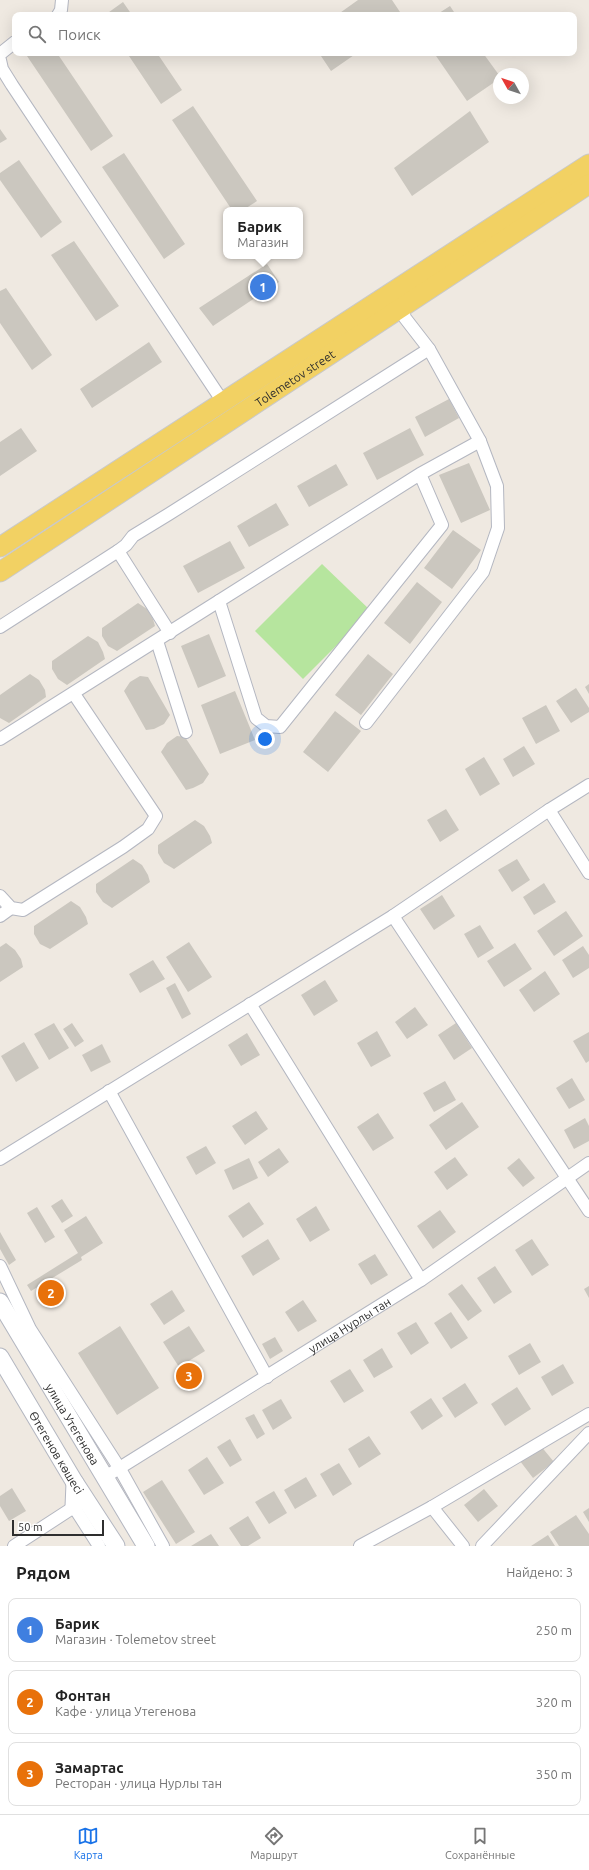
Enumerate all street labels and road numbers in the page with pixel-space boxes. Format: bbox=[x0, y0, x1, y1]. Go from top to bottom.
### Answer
street label: Tolemetov street bbox=[253, 347, 337, 409]
street label: улица Нурлы тан bbox=[306, 1294, 393, 1355]
street label: улица Утегенова bbox=[44, 1381, 102, 1467]
street label: Өтегенов көшесі bbox=[27, 1409, 87, 1496]

